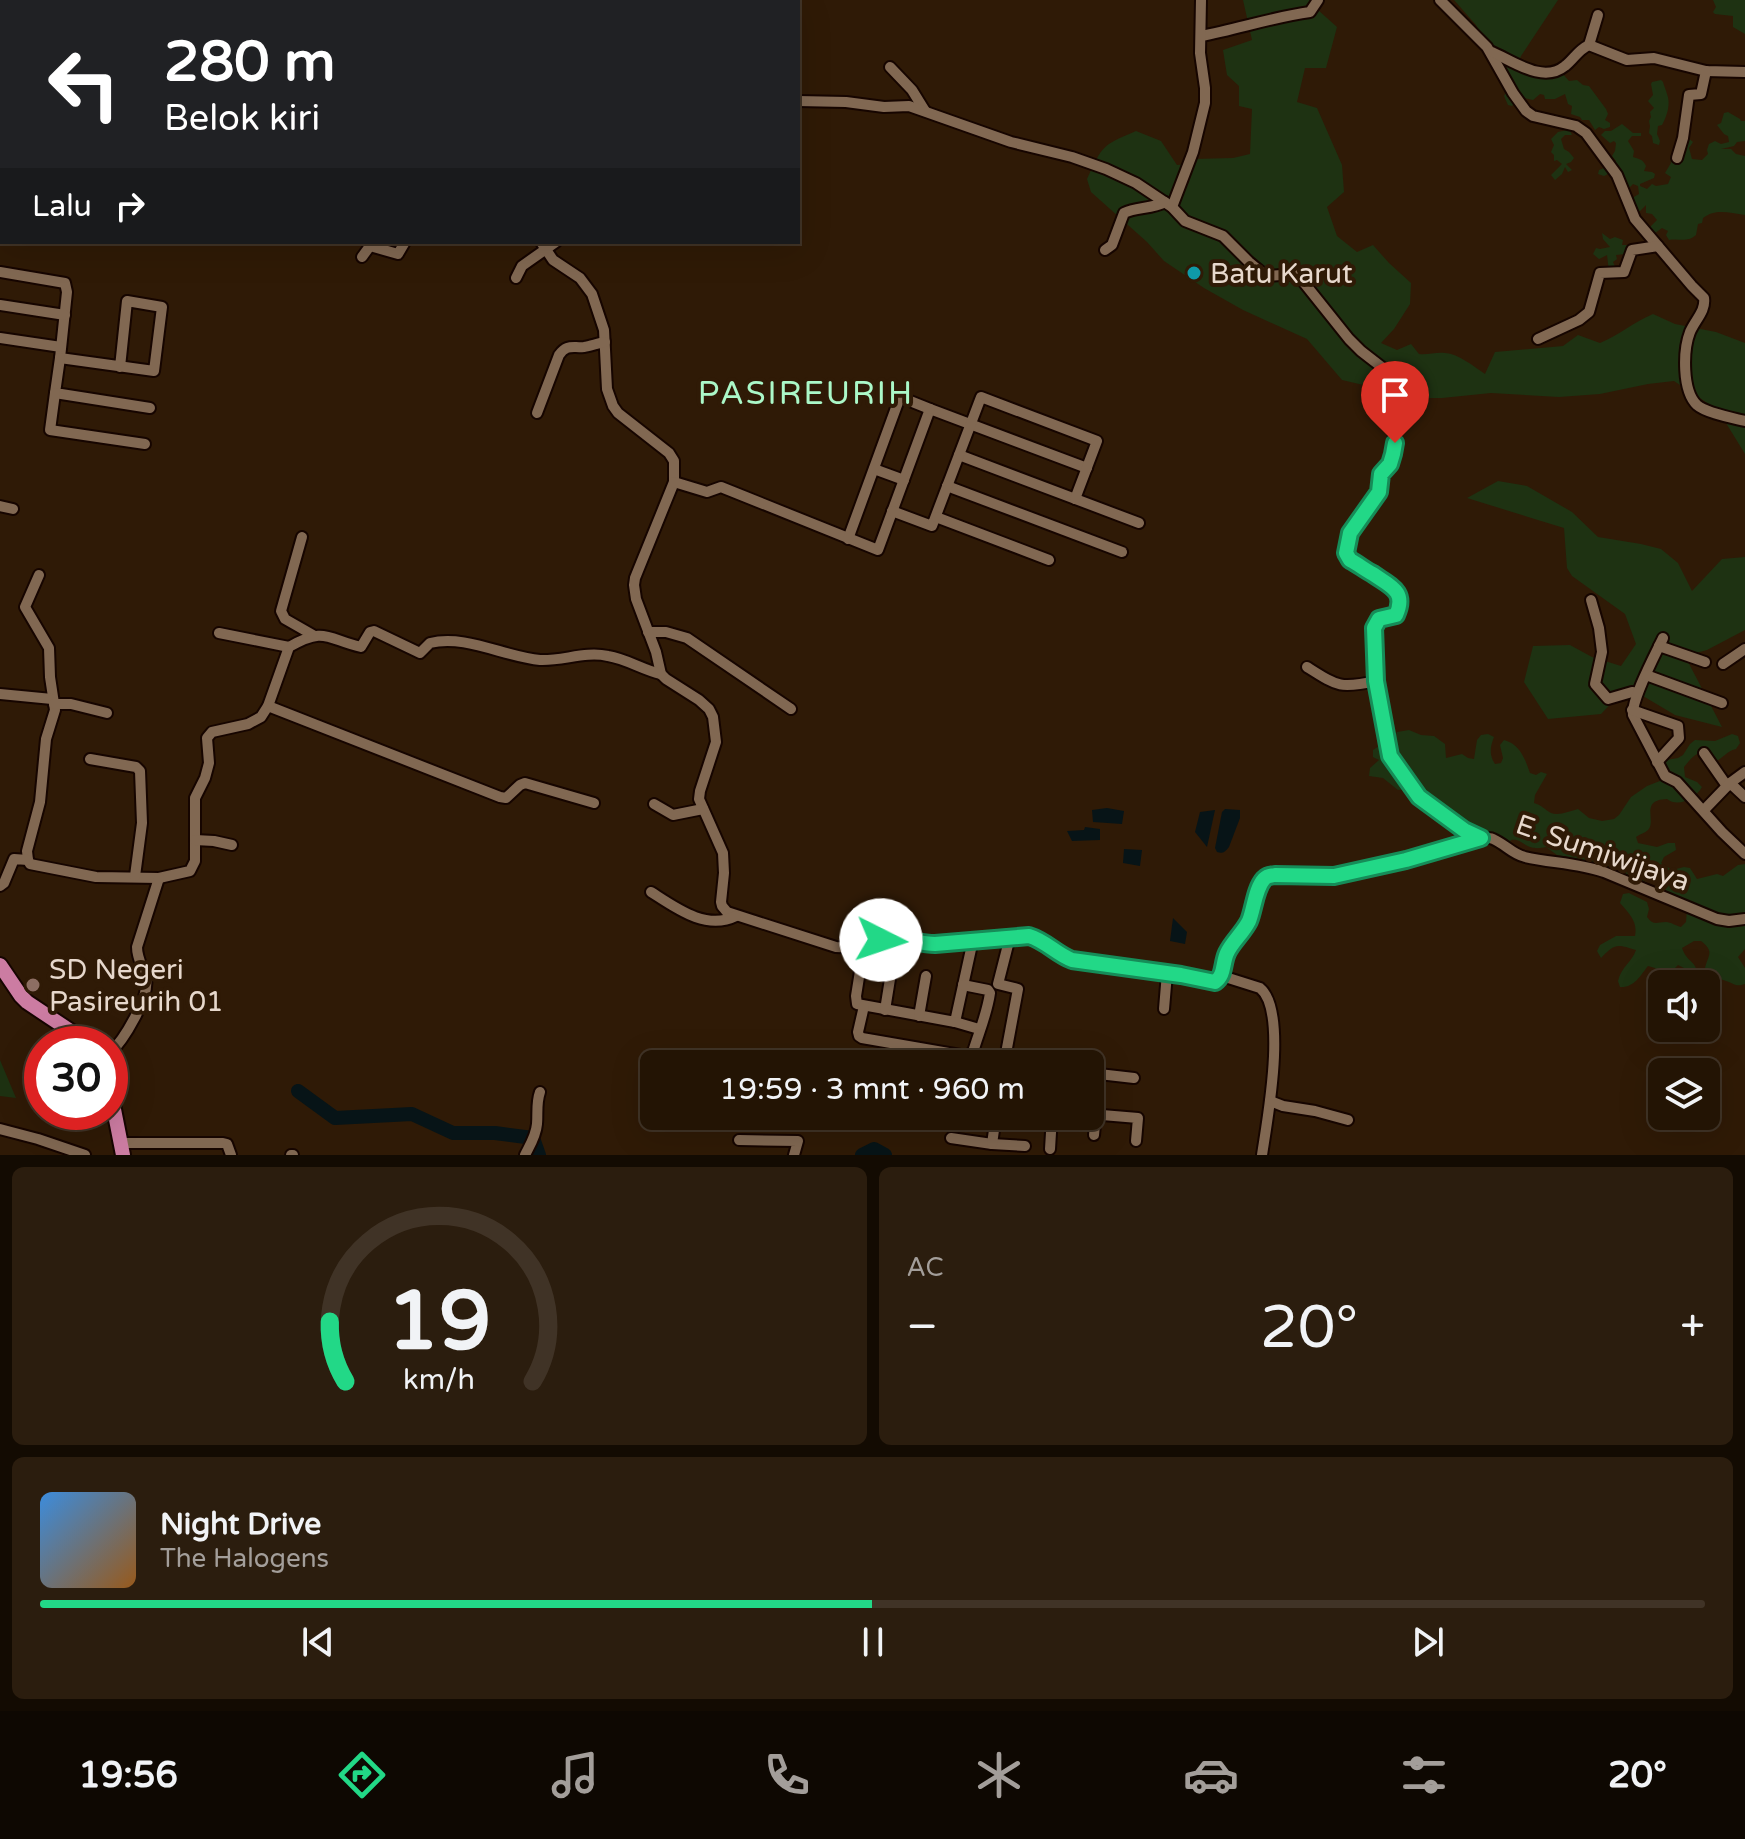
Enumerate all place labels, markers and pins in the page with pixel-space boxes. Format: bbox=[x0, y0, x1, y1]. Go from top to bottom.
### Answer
place label: Batu Karut bbox=[1210, 257, 1353, 291]
marker: Batu Karut bbox=[1185, 264, 1203, 282]
pin bbox=[1361, 361, 1429, 443]
place label: SD Negeri Pasireurih 01 bbox=[49, 953, 224, 1019]
marker: SD Negeri Pasireurih 01 bbox=[24, 976, 42, 994]

